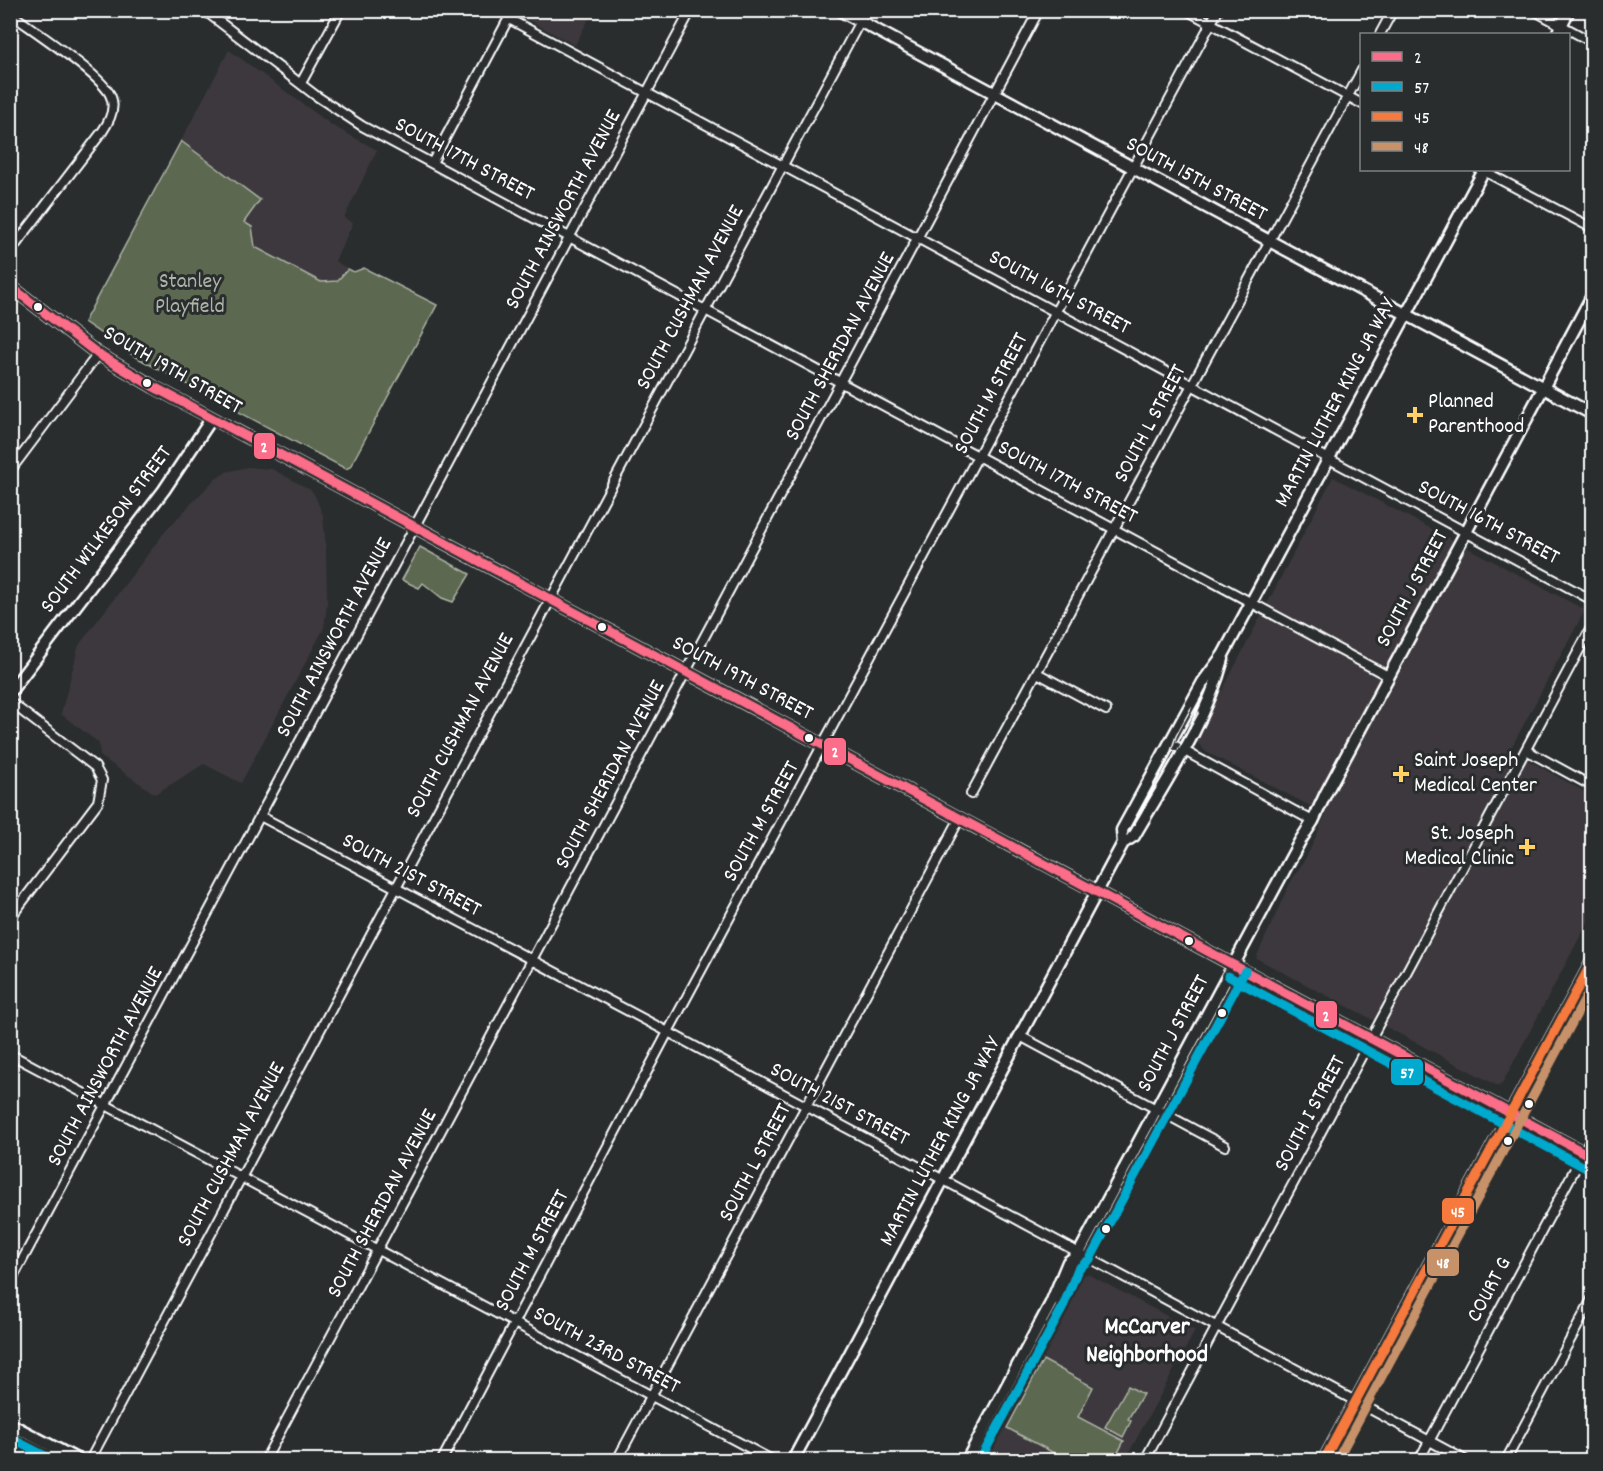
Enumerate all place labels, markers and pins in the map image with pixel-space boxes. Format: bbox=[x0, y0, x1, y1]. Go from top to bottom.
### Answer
unlabelled marker bbox=[32, 301, 44, 313]
unlabelled marker bbox=[141, 377, 153, 389]
place label: Planned Parenthood bbox=[1428, 387, 1524, 443]
marker: Planned Parenthood bbox=[1406, 406, 1424, 424]
unlabelled marker bbox=[596, 621, 608, 633]
unlabelled marker bbox=[803, 732, 815, 744]
place label: Saint Joseph Medical Center bbox=[1414, 746, 1538, 802]
marker: Saint Joseph Medical Center bbox=[1392, 765, 1410, 783]
place label: St. Joseph Medical Clinic bbox=[1404, 819, 1514, 875]
marker: St. Joseph Medical Clinic bbox=[1518, 838, 1536, 856]
unlabelled marker bbox=[1183, 935, 1195, 947]
unlabelled marker bbox=[1216, 1007, 1228, 1019]
unlabelled marker bbox=[1523, 1098, 1535, 1110]
unlabelled marker bbox=[1502, 1135, 1514, 1147]
unlabelled marker bbox=[1100, 1223, 1112, 1235]

